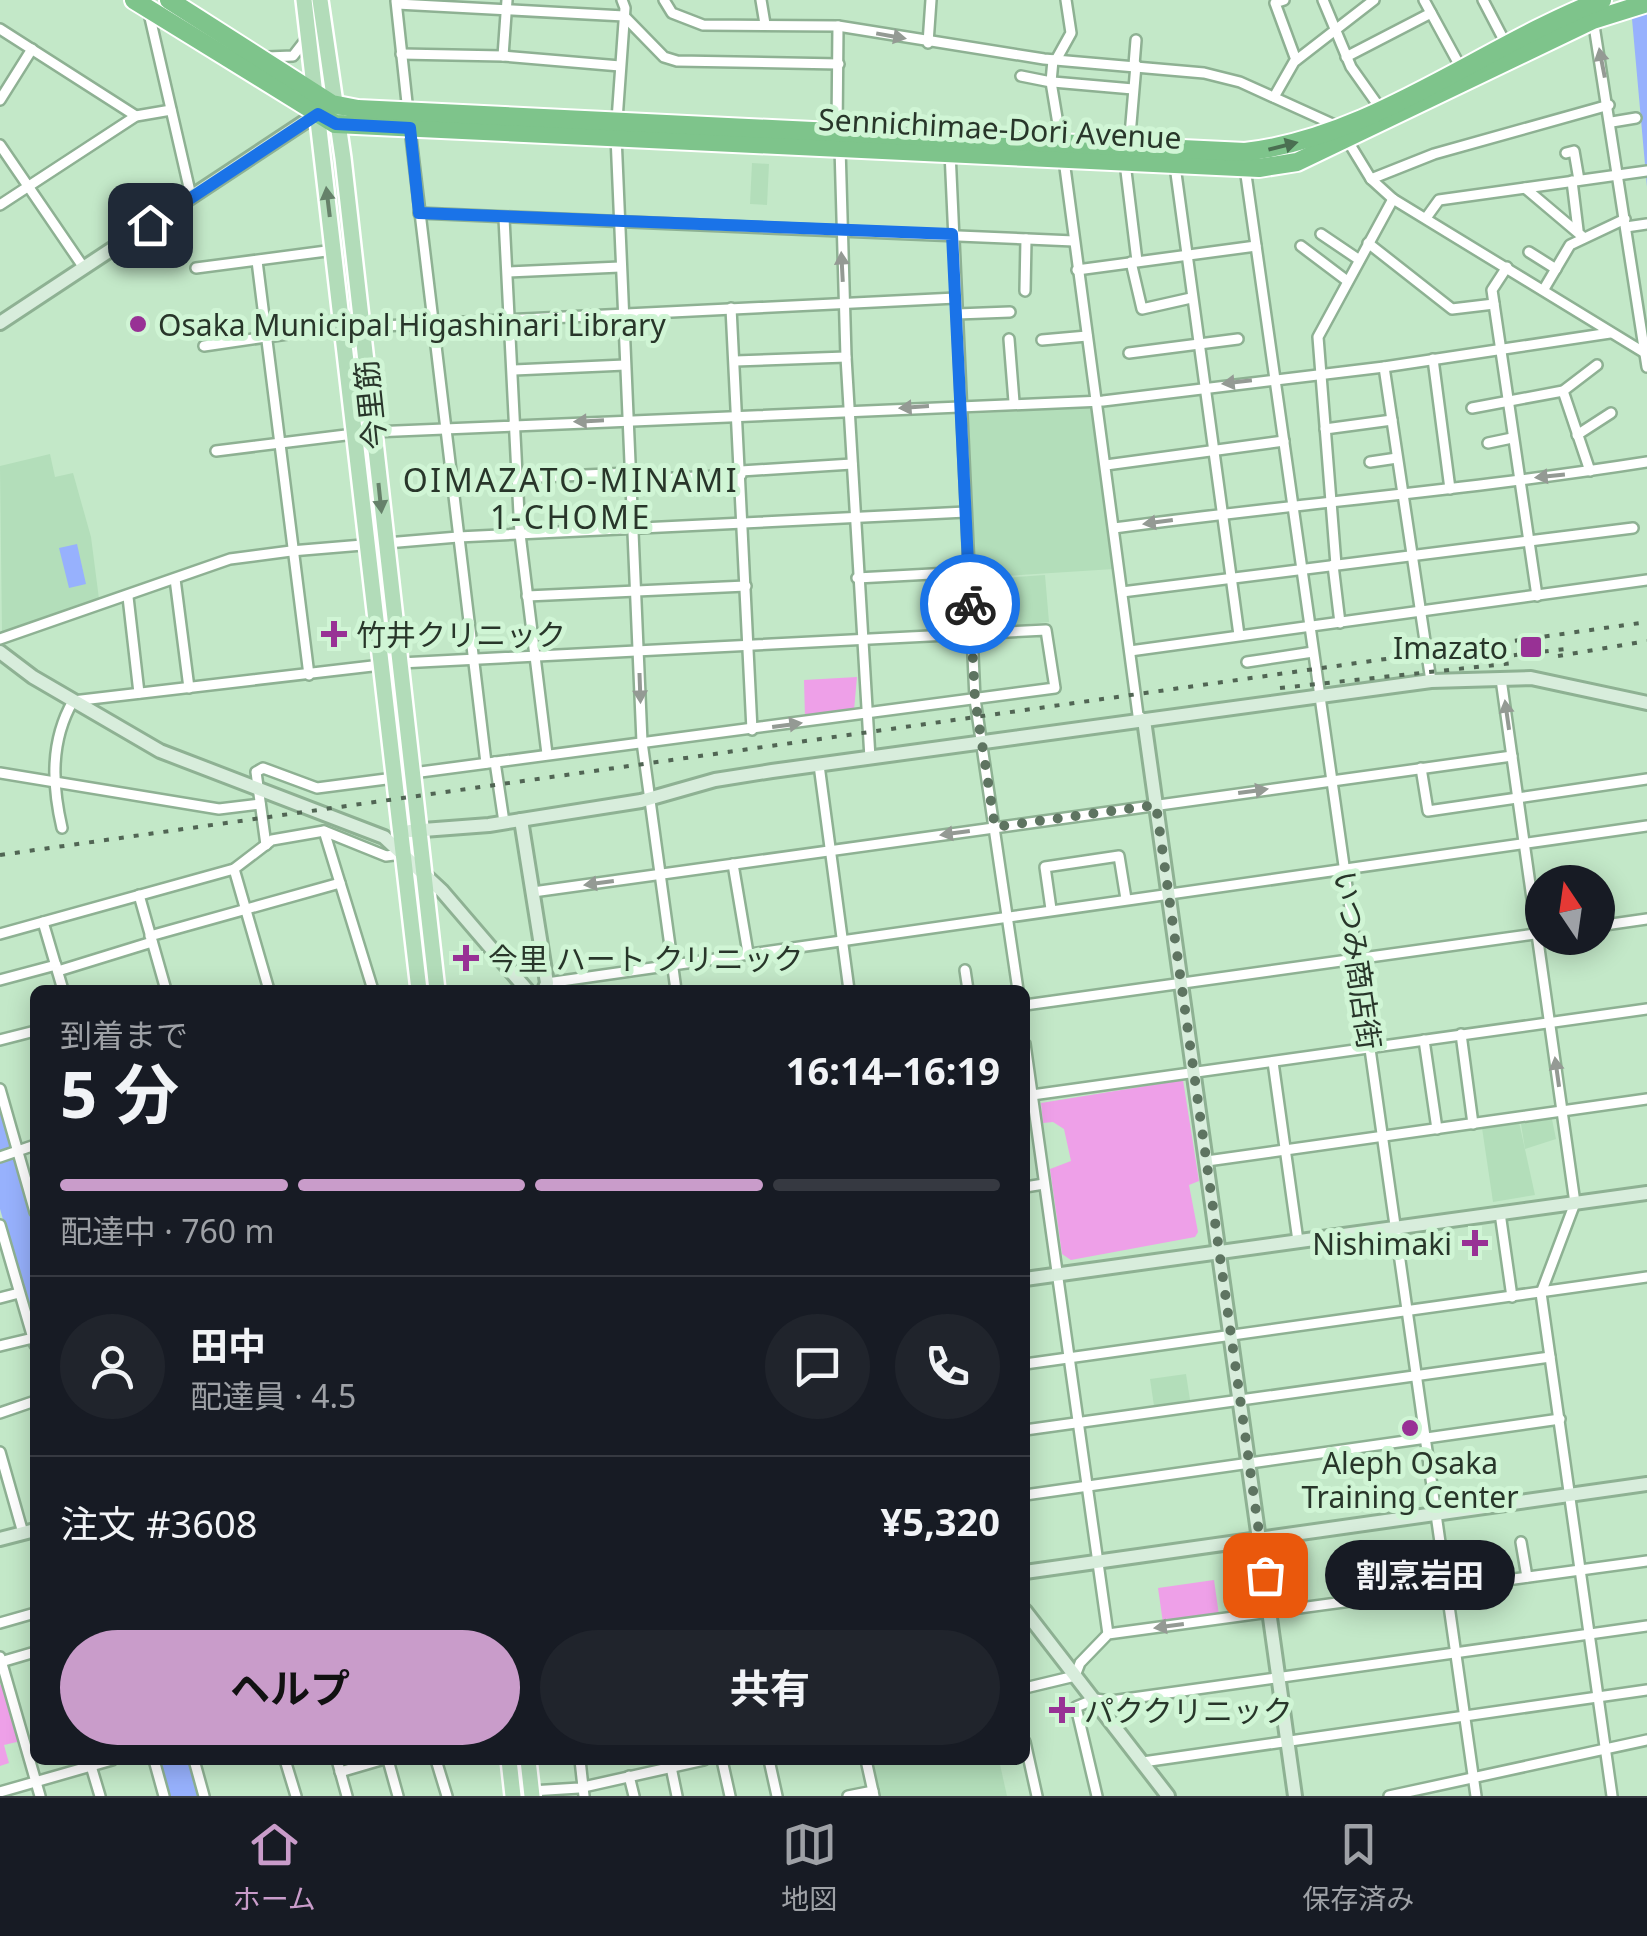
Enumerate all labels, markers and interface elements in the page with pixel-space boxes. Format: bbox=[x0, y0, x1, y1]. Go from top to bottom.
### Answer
one-way arrow bbox=[876, 29, 907, 44]
one-way arrow bbox=[1593, 47, 1609, 78]
street label: Sennichimae-Dori Avenue bbox=[817, 98, 1183, 158]
one-way arrow bbox=[1268, 137, 1299, 153]
pin bbox=[108, 183, 193, 268]
one-way arrow bbox=[320, 186, 336, 218]
icon: home bbox=[123, 198, 178, 253]
one-way arrow bbox=[834, 251, 850, 283]
place label: Osaka Municipal Higashinari Library bbox=[158, 304, 666, 345]
marker: Osaka Municipal Higashinari Library bbox=[127, 313, 149, 335]
street label: 今里筋 bbox=[345, 358, 395, 452]
one-way arrow bbox=[1220, 374, 1252, 390]
one-way arrow bbox=[897, 399, 929, 415]
one-way arrow bbox=[573, 413, 605, 429]
district label: OIMAZATO-MINAMI 1-CHOME bbox=[403, 458, 739, 538]
one-way arrow bbox=[1534, 468, 1566, 484]
one-way arrow bbox=[372, 483, 388, 515]
one-way arrow bbox=[1142, 514, 1174, 530]
courier bbox=[920, 554, 1020, 654]
icon: bike bbox=[943, 577, 998, 632]
place label: 竹井クリニック bbox=[356, 614, 566, 655]
marker: 竹井クリニック bbox=[321, 621, 347, 647]
place label: Imazato bbox=[1393, 627, 1508, 668]
marker: Imazato bbox=[1518, 634, 1544, 660]
one-way arrow bbox=[632, 673, 648, 705]
one-way arrow bbox=[1498, 699, 1514, 731]
one-way arrow bbox=[772, 716, 803, 732]
one-way arrow bbox=[1237, 783, 1269, 799]
one-way arrow bbox=[939, 825, 971, 841]
north arrow bbox=[1525, 865, 1615, 955]
map controls bbox=[1525, 865, 1615, 955]
street label: いつみ商店街 bbox=[1325, 868, 1391, 1052]
one-way arrow bbox=[583, 876, 614, 892]
place label: 今里 ハート クリニック bbox=[488, 938, 804, 979]
marker: 今里 ハート クリニック bbox=[453, 945, 479, 971]
text: 到着まで bbox=[60, 1013, 188, 1056]
text: 16:14–16:19 bbox=[786, 1044, 1000, 1096]
text: 5 分 bbox=[60, 1049, 179, 1137]
one-way arrow bbox=[1548, 1055, 1564, 1087]
text: 配達中 · 760 m bbox=[60, 1209, 274, 1252]
place label: Nishimaki bbox=[1312, 1223, 1452, 1264]
marker: Nishimaki bbox=[1462, 1230, 1488, 1256]
button: person bbox=[60, 1314, 165, 1419]
button: chat bbox=[765, 1314, 870, 1419]
button: phone bbox=[895, 1314, 1000, 1419]
text: 田中 bbox=[190, 1319, 266, 1371]
text: 配達員 · 4.5 bbox=[190, 1374, 356, 1417]
marker: Aleph Osaka Training Center bbox=[1399, 1417, 1421, 1439]
place label: Aleph Osaka Training Center bbox=[1301, 1442, 1519, 1517]
text: ¥5,320 bbox=[880, 1495, 1000, 1547]
text: 注文 #3608 bbox=[60, 1497, 257, 1549]
pin bbox=[1223, 1533, 1308, 1618]
callout: 割烹岩田 bbox=[1325, 1540, 1515, 1610]
icon: bag bbox=[1238, 1548, 1293, 1603]
text: 割烹岩田 bbox=[1356, 1553, 1484, 1596]
one-way arrow bbox=[1153, 1618, 1184, 1634]
button: ヘルプ bbox=[60, 1630, 520, 1745]
button: 共有 bbox=[540, 1630, 1000, 1745]
place label: パククリニック bbox=[1084, 1690, 1293, 1731]
marker: パククリニック bbox=[1049, 1697, 1075, 1723]
tab: ホーム bbox=[233, 1817, 316, 1917]
tab: 地図 bbox=[781, 1817, 837, 1917]
tab: 保存済み bbox=[1302, 1817, 1414, 1917]

